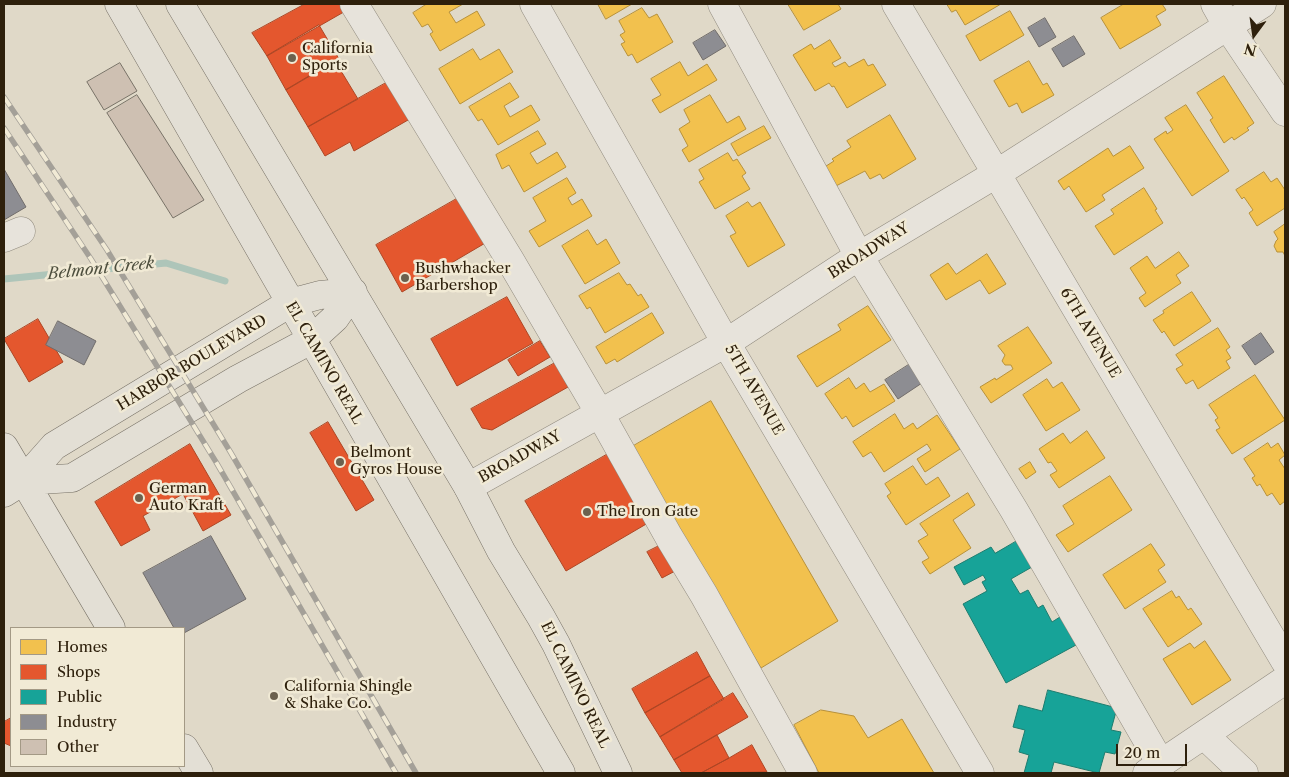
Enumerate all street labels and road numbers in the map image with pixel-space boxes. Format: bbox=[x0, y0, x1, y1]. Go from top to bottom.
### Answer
street label: BROADWAY bbox=[825, 219, 913, 283]
street label: 6TH AVENUE bbox=[1056, 285, 1124, 381]
street label: EL CAMINO REAL bbox=[282, 298, 366, 428]
street label: HARBOR BOULEVARD bbox=[114, 311, 270, 415]
street label: 5TH AVENUE bbox=[721, 342, 787, 438]
street label: BROADWAY bbox=[475, 427, 565, 487]
street label: EL CAMINO REAL bbox=[537, 619, 613, 751]

